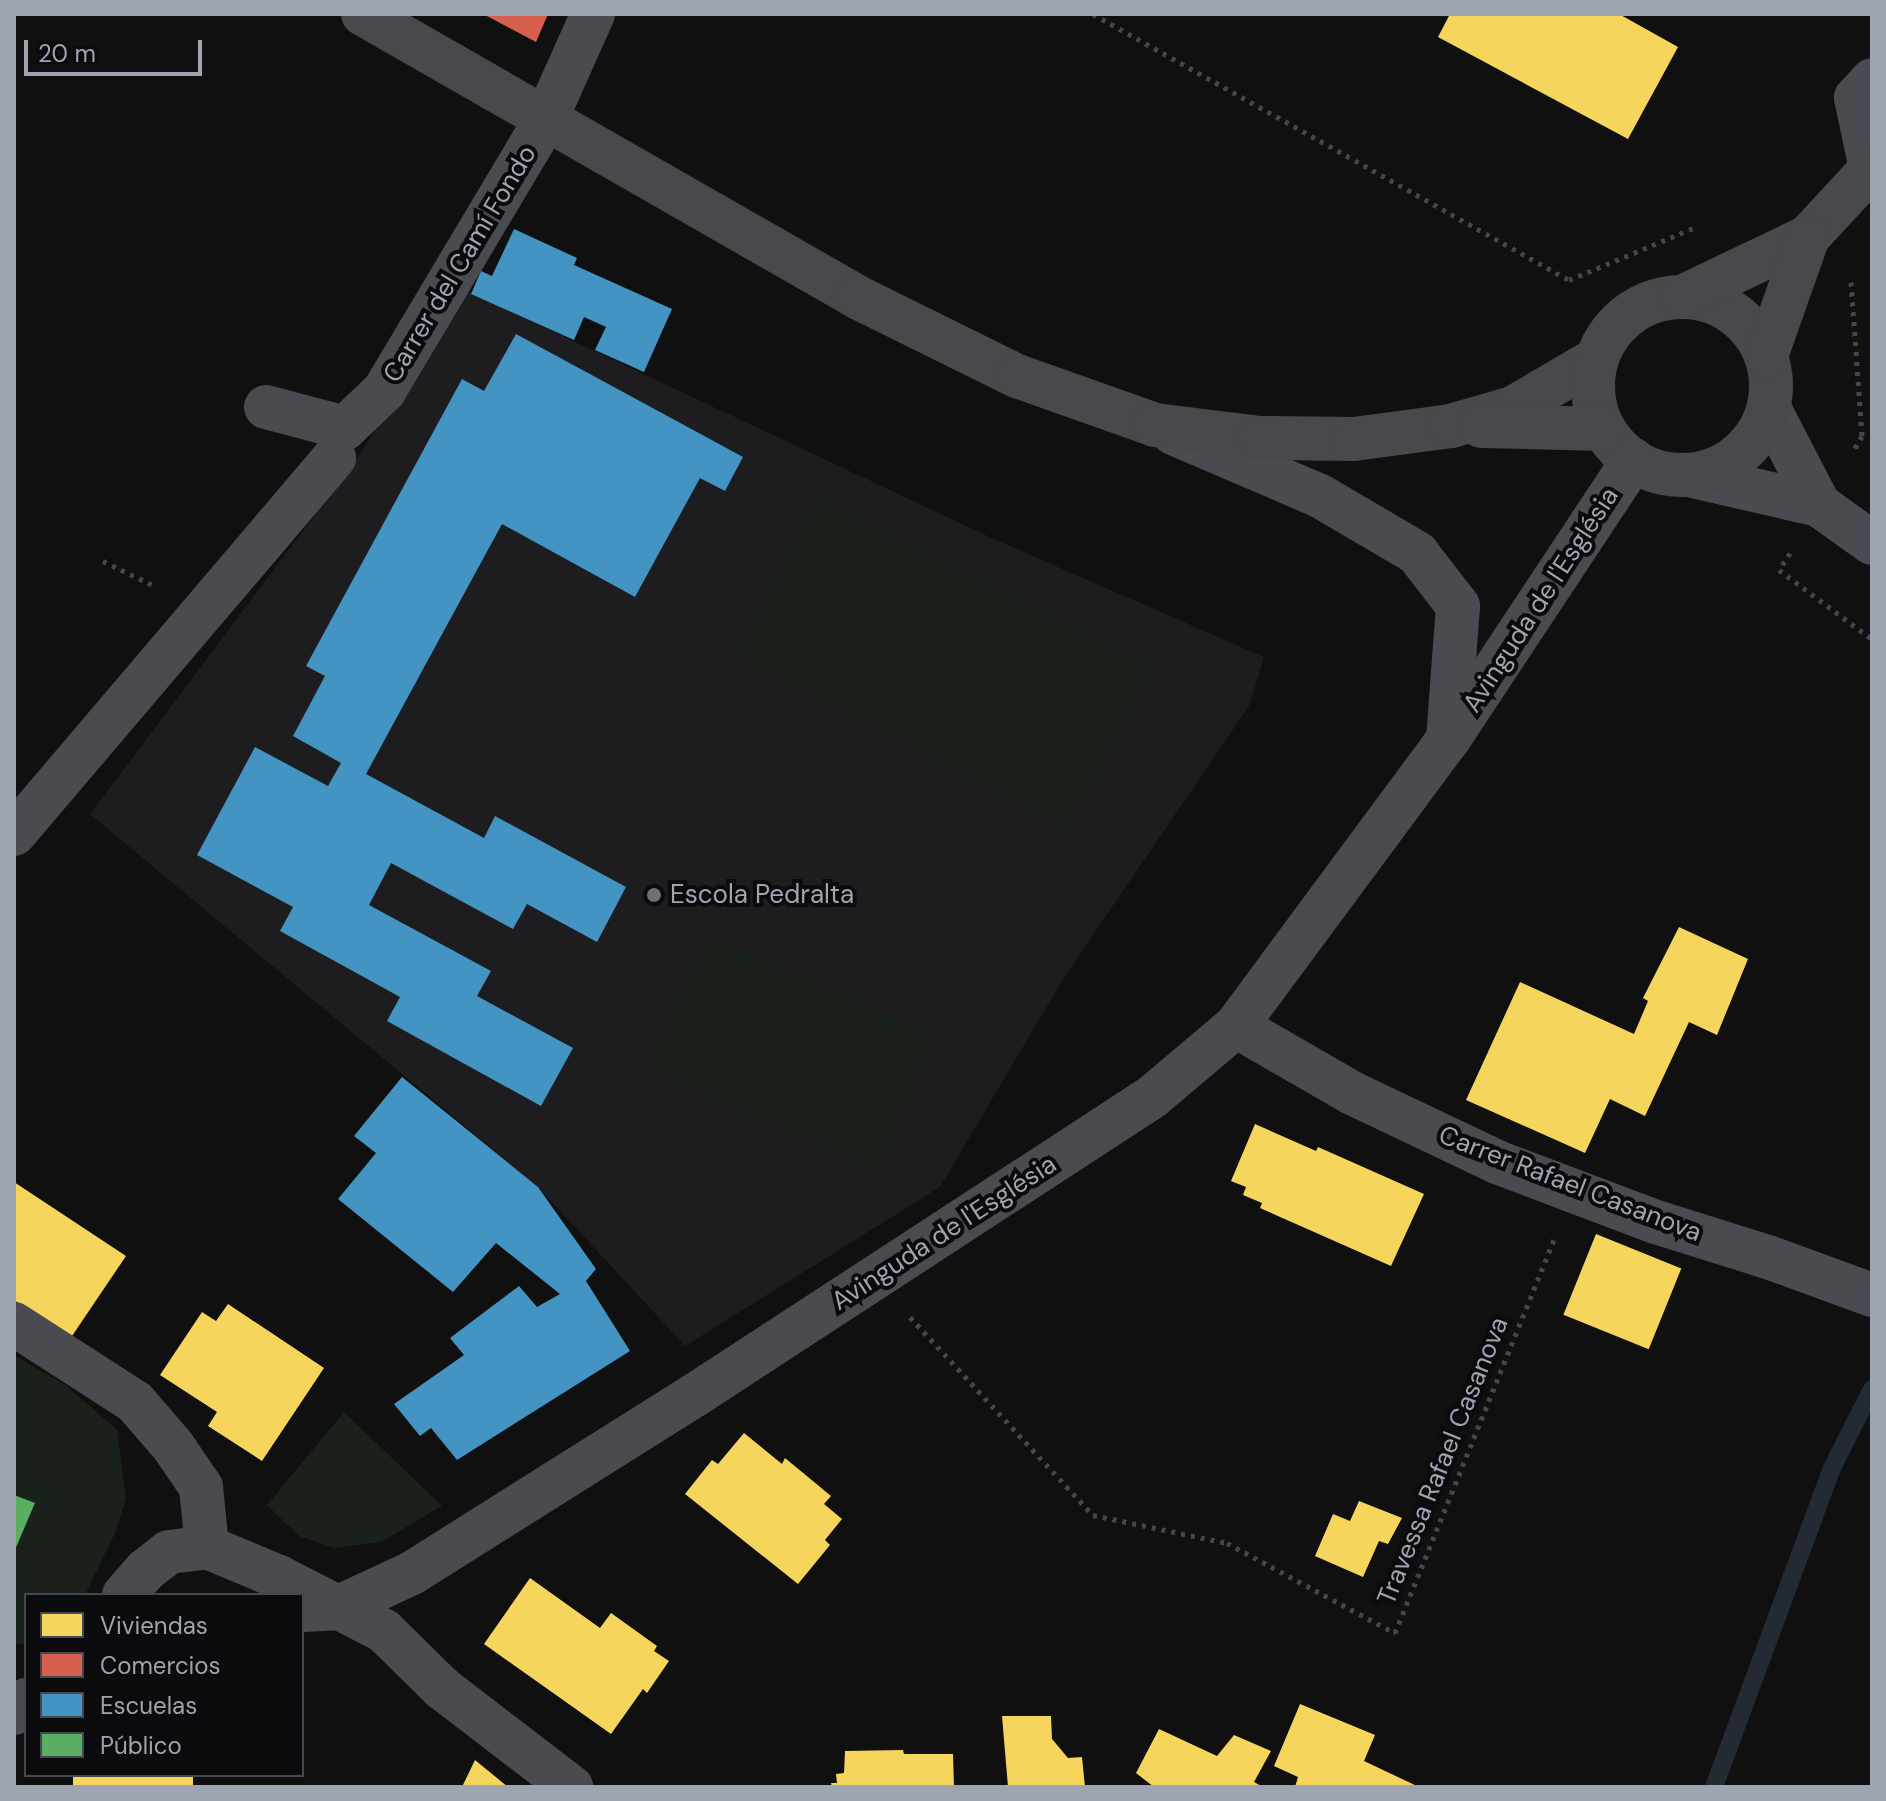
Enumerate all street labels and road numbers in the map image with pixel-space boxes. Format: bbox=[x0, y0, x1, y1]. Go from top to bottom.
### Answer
street label: Carrer del Camí Fondo bbox=[377, 140, 543, 388]
street label: Avinguda de l'Església bbox=[1457, 482, 1625, 718]
street label: Carrer Rafael Casanova bbox=[1434, 1119, 1706, 1249]
street label: Avinguda de l'Església bbox=[826, 1149, 1062, 1317]
street label: Travessa Rafael Casanova bbox=[1371, 1313, 1515, 1609]

